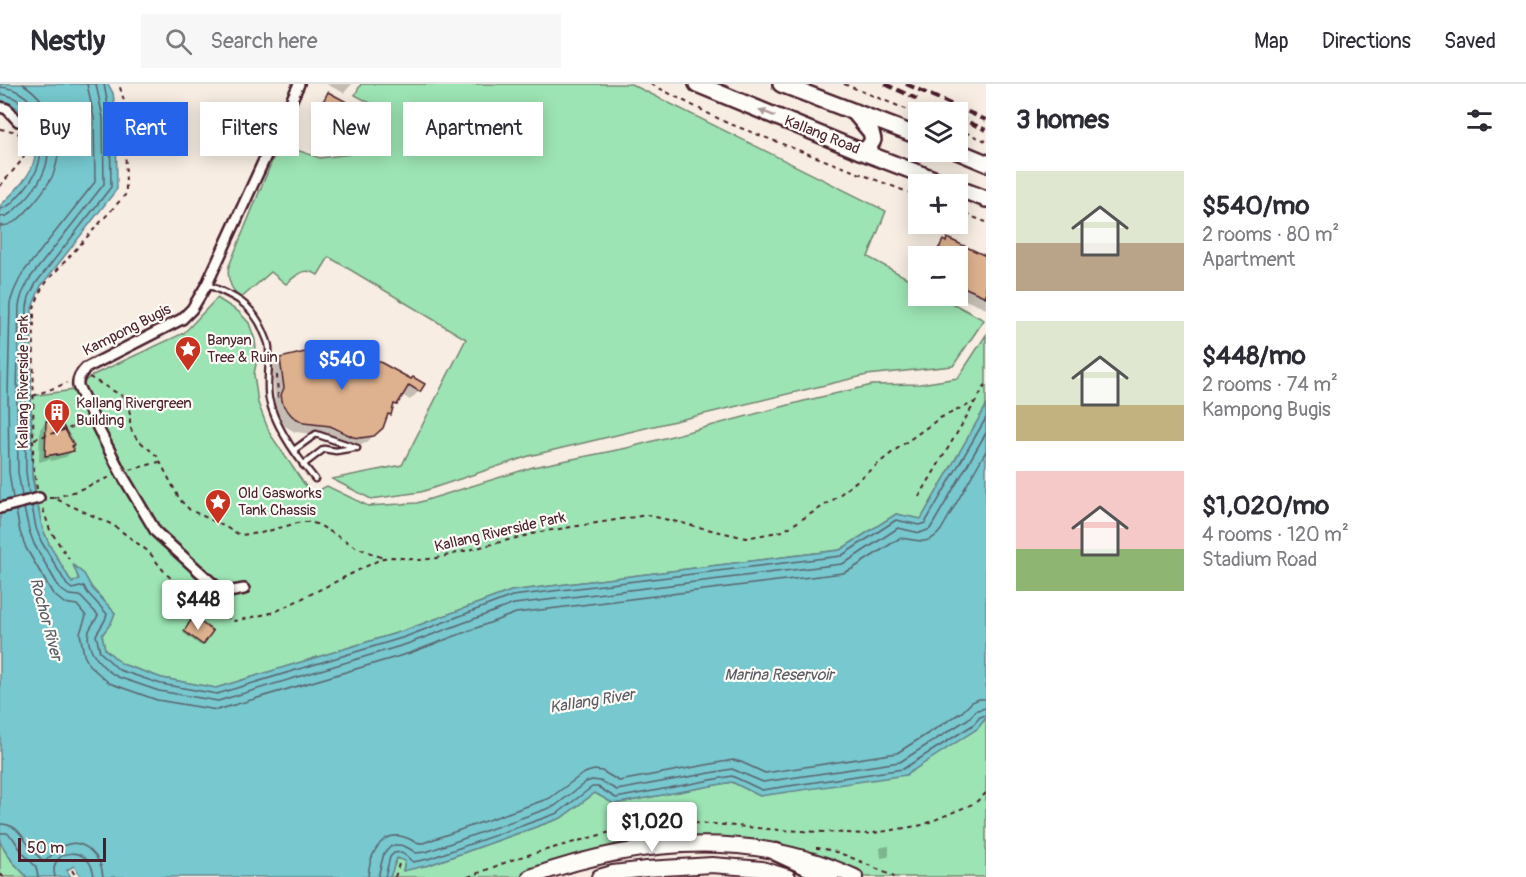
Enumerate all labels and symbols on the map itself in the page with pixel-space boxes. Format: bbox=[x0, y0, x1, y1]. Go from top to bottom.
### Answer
one-way arrow bbox=[758, 108, 776, 117]
street label: Kallang Road bbox=[781, 111, 863, 159]
street label: Kampong Bugis bbox=[80, 299, 175, 360]
street label: Kallang Riverside Park bbox=[14, 314, 33, 449]
place label: Banyan Tree & Ruin bbox=[207, 331, 278, 367]
place icon: Banyan Tree & Ruin bbox=[173, 334, 203, 372]
pin: $540 bbox=[306, 340, 378, 391]
place label: Kallang Rivergreen Building bbox=[76, 394, 192, 430]
building icon: Kallang Rivergreen Building bbox=[42, 397, 72, 435]
place label: Old Gasworks Tank Chassis bbox=[238, 484, 322, 520]
place icon: Old Gasworks Tank Chassis bbox=[203, 487, 233, 525]
street label: Kallang Riverside Park bbox=[433, 507, 568, 556]
water label: Rochor River bbox=[25, 576, 67, 665]
pin: $448 bbox=[162, 580, 234, 631]
water label: Marina Reservoir bbox=[724, 665, 836, 685]
water label: Kallang River bbox=[548, 684, 638, 718]
pin: $1,020 bbox=[603, 802, 701, 853]
scale bar bbox=[18, 835, 106, 862]

